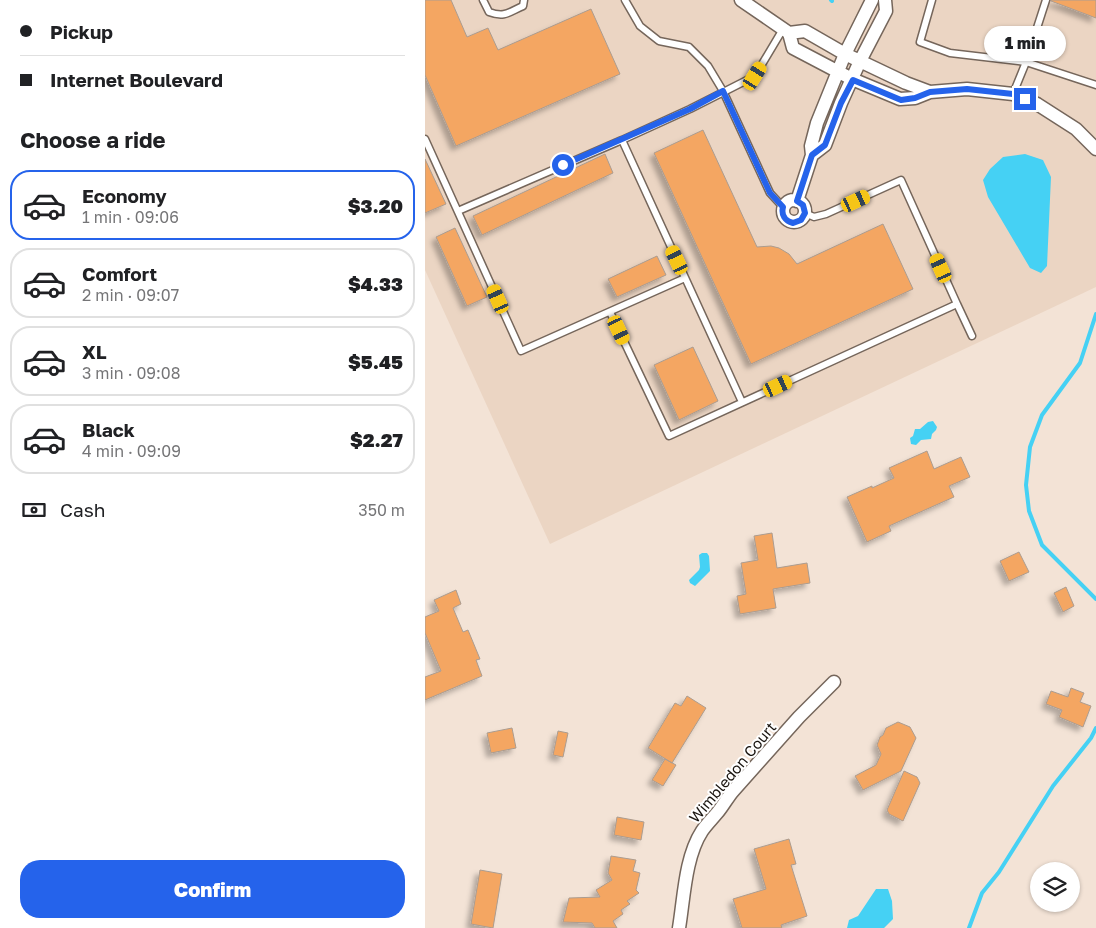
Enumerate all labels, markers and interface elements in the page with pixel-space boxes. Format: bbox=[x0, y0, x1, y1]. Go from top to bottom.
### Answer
text: Pickup bbox=[50, 20, 113, 43]
callout: 1 min bbox=[984, 27, 1066, 62]
text: 1 min bbox=[1005, 33, 1045, 53]
car bbox=[740, 59, 769, 93]
text: Internet Boulevard bbox=[50, 68, 223, 91]
route end bbox=[1014, 88, 1036, 110]
text: Choose a ride bbox=[20, 126, 166, 153]
route start bbox=[552, 154, 574, 176]
icon: car bbox=[22, 183, 67, 228]
text: Economy bbox=[82, 184, 167, 207]
car bbox=[839, 188, 872, 214]
text: $3.20 bbox=[348, 194, 403, 217]
text: 1 min · 09:06 bbox=[82, 207, 179, 227]
car bbox=[663, 243, 690, 277]
car bbox=[928, 251, 953, 285]
icon: car bbox=[22, 261, 67, 306]
text: Comfort bbox=[82, 262, 157, 285]
text: $4.33 bbox=[348, 272, 403, 295]
car bbox=[485, 282, 510, 316]
text: 2 min · 09:07 bbox=[82, 285, 179, 305]
car bbox=[605, 313, 632, 347]
icon: car bbox=[22, 339, 67, 384]
text: XL bbox=[82, 340, 107, 363]
text: $5.45 bbox=[348, 350, 403, 373]
text: 3 min · 09:08 bbox=[82, 363, 181, 383]
car bbox=[761, 373, 794, 399]
icon: car bbox=[22, 417, 67, 462]
text: Black bbox=[82, 418, 135, 441]
text: $2.27 bbox=[350, 428, 403, 451]
text: 4 min · 09:09 bbox=[82, 441, 181, 461]
icon: cash bbox=[20, 496, 48, 524]
text: Cash bbox=[60, 498, 105, 521]
text: 350 m bbox=[358, 500, 405, 520]
street label: Wimbledon Court bbox=[685, 718, 779, 826]
button: Confirm bbox=[20, 860, 405, 918]
map controls bbox=[1030, 862, 1080, 912]
button: layers bbox=[1030, 862, 1080, 912]

